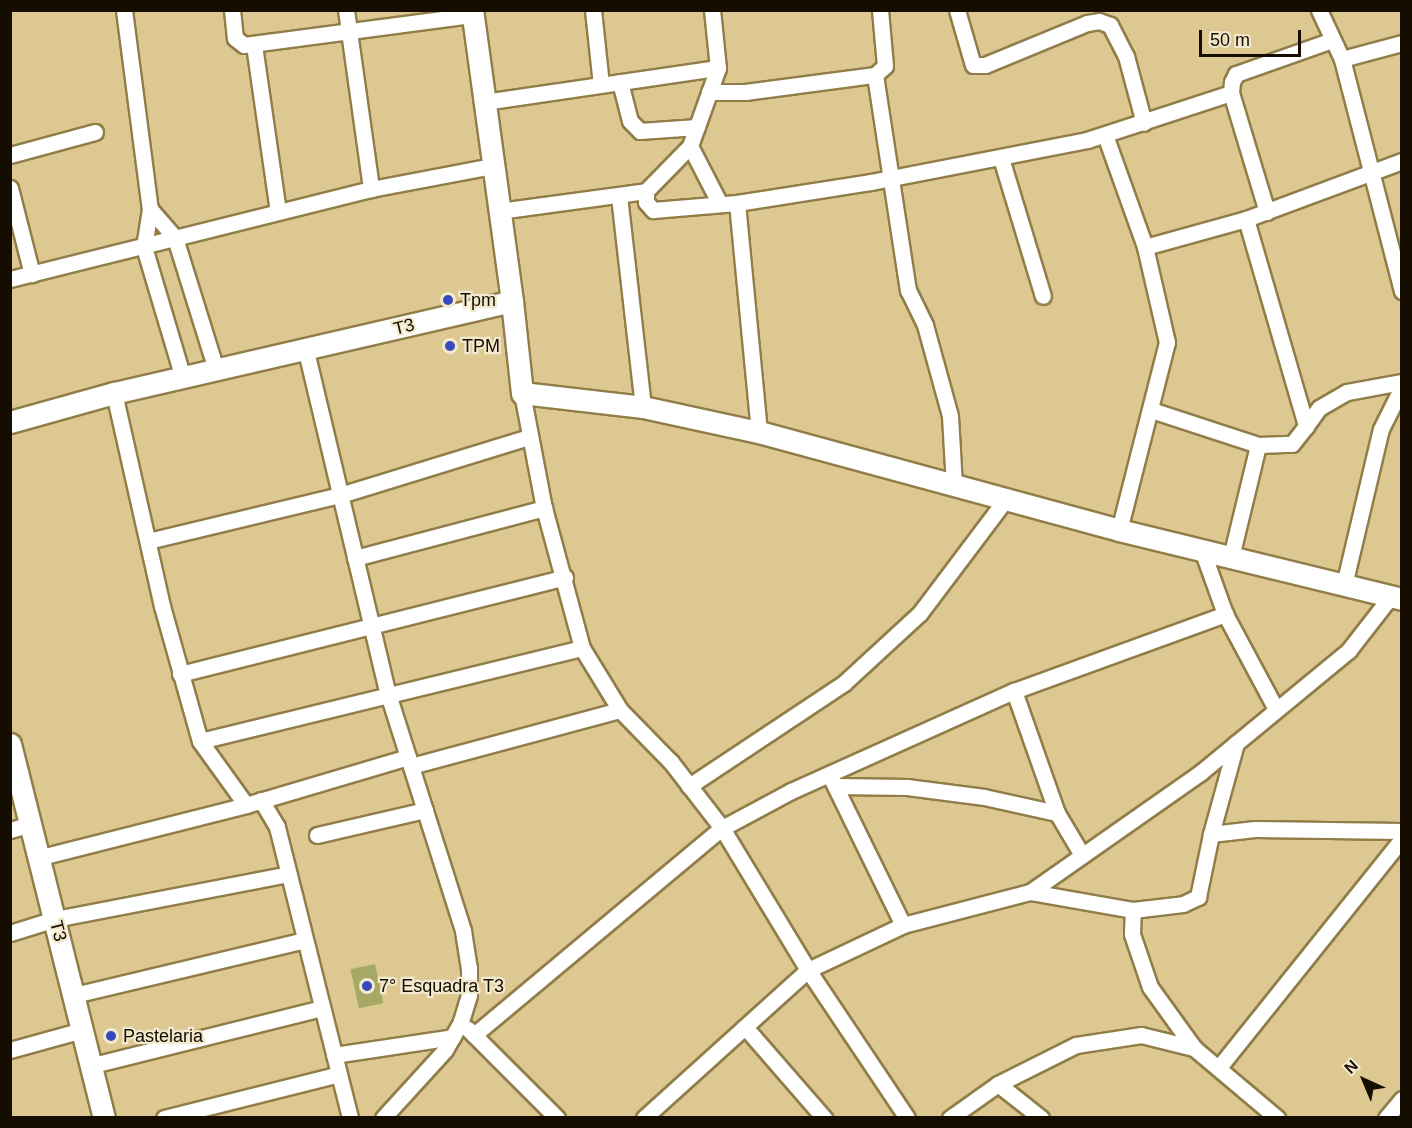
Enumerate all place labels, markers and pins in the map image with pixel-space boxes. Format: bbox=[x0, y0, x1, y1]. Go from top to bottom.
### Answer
place label: Tpm bbox=[460, 289, 496, 311]
marker: Tpm bbox=[441, 293, 455, 307]
place label: TPM bbox=[462, 335, 500, 357]
marker: TPM bbox=[443, 339, 457, 353]
place label: 7° Esquadra T3 bbox=[379, 975, 504, 997]
marker: 7° Esquadra T3 bbox=[360, 979, 374, 993]
place label: Pastelaria bbox=[123, 1025, 203, 1047]
marker: Pastelaria bbox=[104, 1029, 118, 1043]

